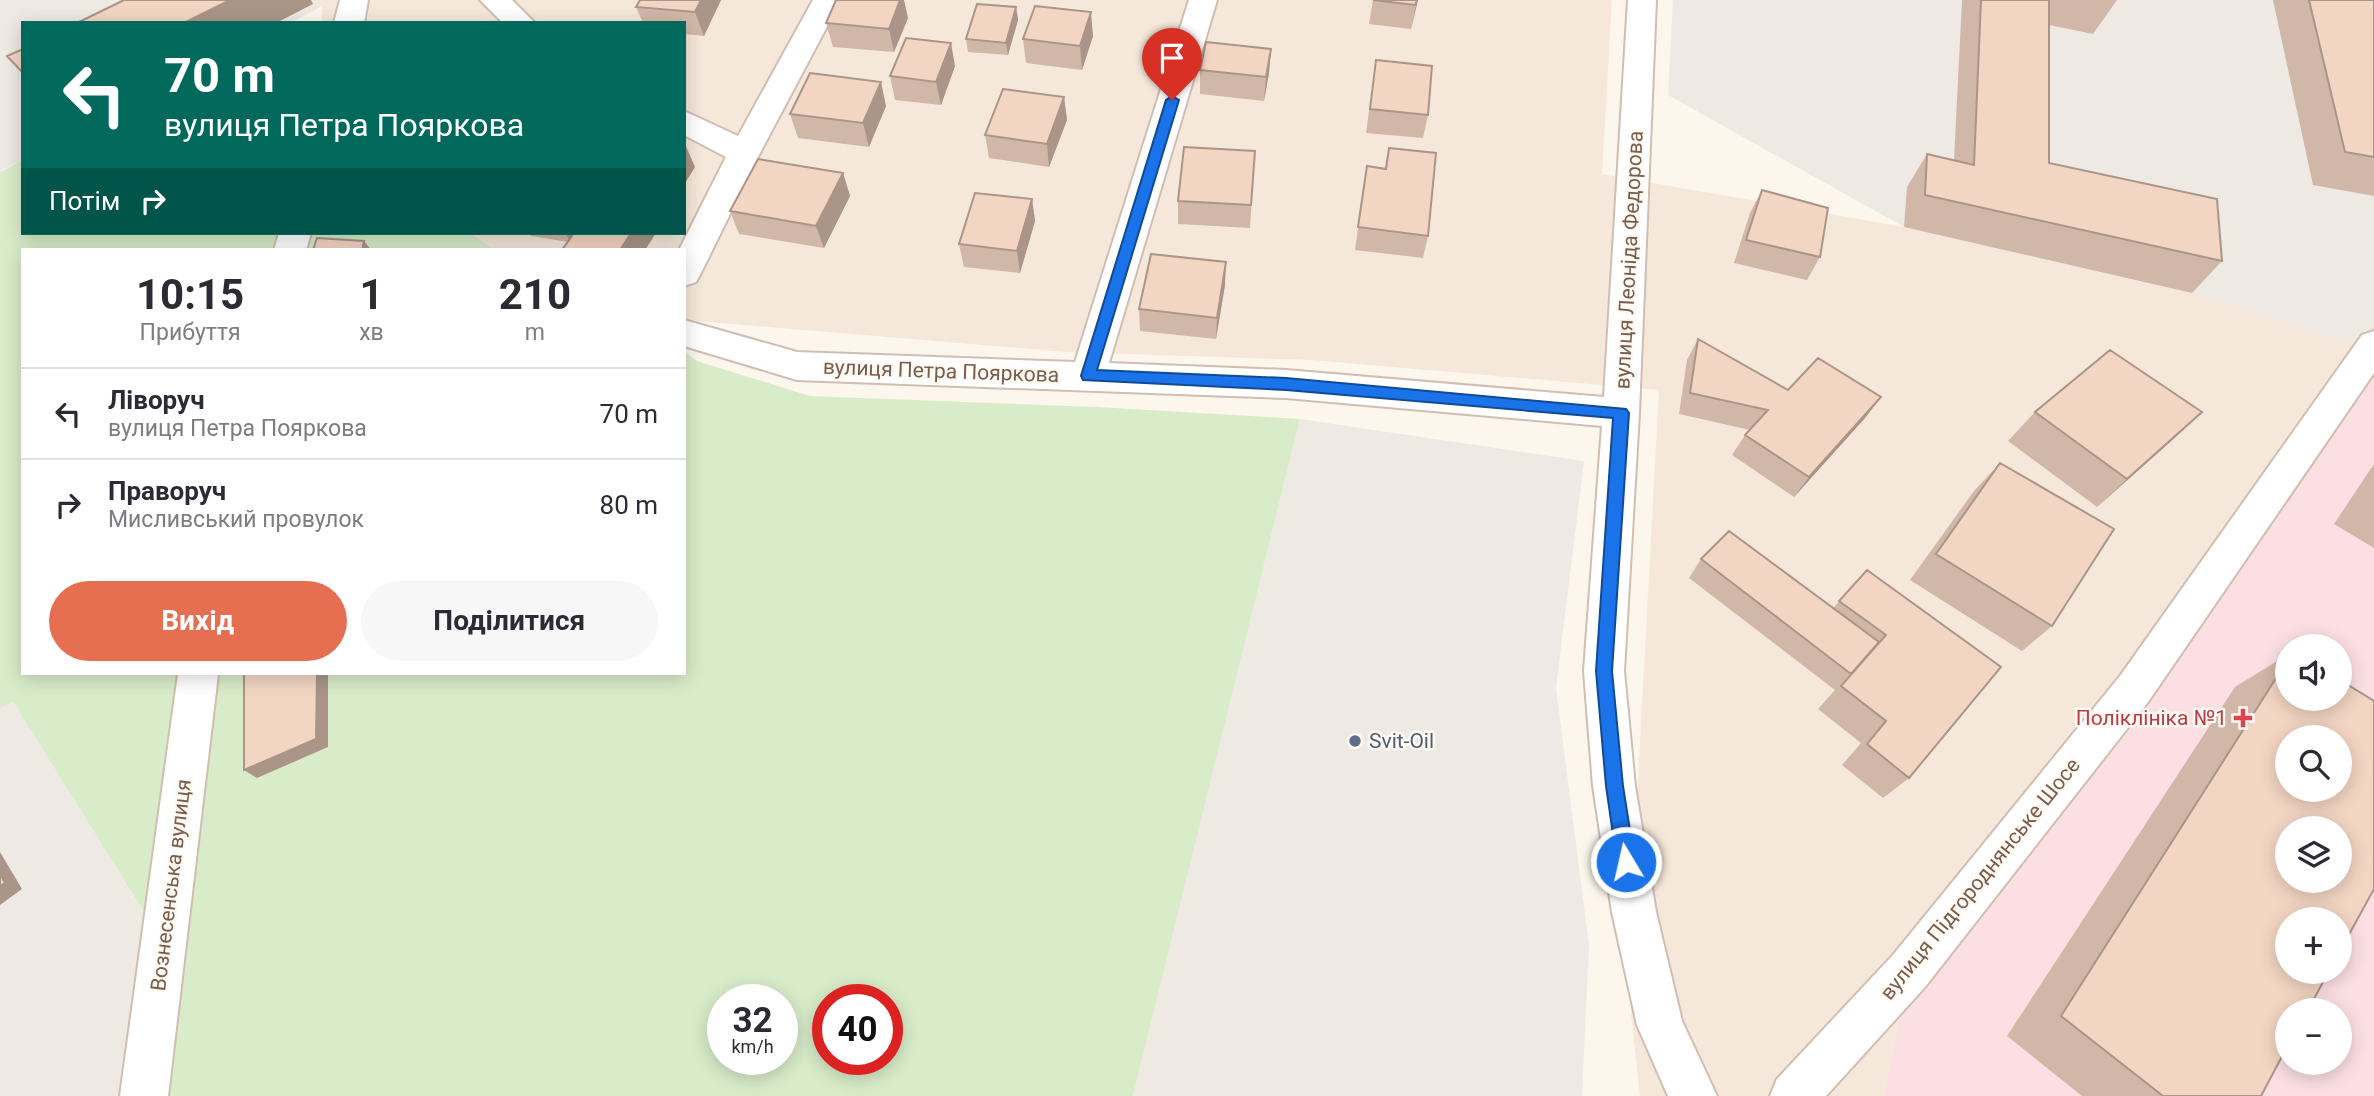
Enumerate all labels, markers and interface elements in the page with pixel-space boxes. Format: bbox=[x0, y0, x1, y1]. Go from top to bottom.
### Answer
pin bbox=[1142, 28, 1202, 100]
icon: arrive bbox=[1153, 39, 1191, 77]
text: 70 m bbox=[164, 47, 275, 104]
icon: left bbox=[49, 49, 140, 140]
text: вулиця Петра Пояркова bbox=[164, 106, 524, 144]
street label: вулиця Леоніда Федорова bbox=[1610, 130, 1648, 390]
icon: right bbox=[134, 182, 172, 220]
text: Потім bbox=[49, 186, 120, 216]
text: 10:15 bbox=[136, 270, 244, 319]
text: 1 bbox=[359, 270, 384, 319]
text: 210 bbox=[499, 270, 571, 319]
text: Прибуття bbox=[140, 319, 241, 346]
text: хв bbox=[359, 319, 384, 346]
text: m bbox=[525, 319, 545, 346]
street label: вулиця Петра Пояркова bbox=[822, 355, 1060, 387]
text: Ліворуч bbox=[108, 385, 205, 415]
icon: left bbox=[49, 395, 87, 433]
text: 70 m bbox=[600, 399, 658, 429]
text: вулиця Петра Пояркова bbox=[108, 415, 367, 442]
text: Праворуч bbox=[108, 476, 226, 506]
icon: right bbox=[49, 486, 87, 524]
text: 80 m bbox=[600, 490, 658, 520]
text: Мисливський провулок bbox=[108, 506, 364, 533]
button: Вихід bbox=[49, 581, 347, 661]
button: Поділитися bbox=[361, 581, 658, 661]
map controls bbox=[2275, 634, 2352, 1075]
button: sound bbox=[2275, 634, 2352, 711]
place label: Поліклініка №1 bbox=[2076, 706, 2227, 730]
marker: Поліклініка №1 bbox=[2233, 708, 2253, 728]
button: search bbox=[2275, 725, 2352, 802]
place label: Svit-Oil bbox=[1369, 729, 1434, 753]
marker: Svit-Oil bbox=[1347, 733, 1363, 749]
street label: вулиця Підгороднянське Шосе bbox=[1875, 753, 2085, 1005]
street label: Вознесенська вулиця bbox=[146, 778, 196, 992]
button: layers bbox=[2275, 816, 2352, 893]
position arrow bbox=[1589, 825, 1663, 899]
button: + bbox=[2275, 907, 2352, 984]
speed limit sign: 40 bbox=[812, 984, 903, 1075]
button: − bbox=[2275, 998, 2352, 1075]
text: 32 bbox=[732, 1000, 773, 1041]
text: km/h bbox=[731, 1036, 774, 1057]

